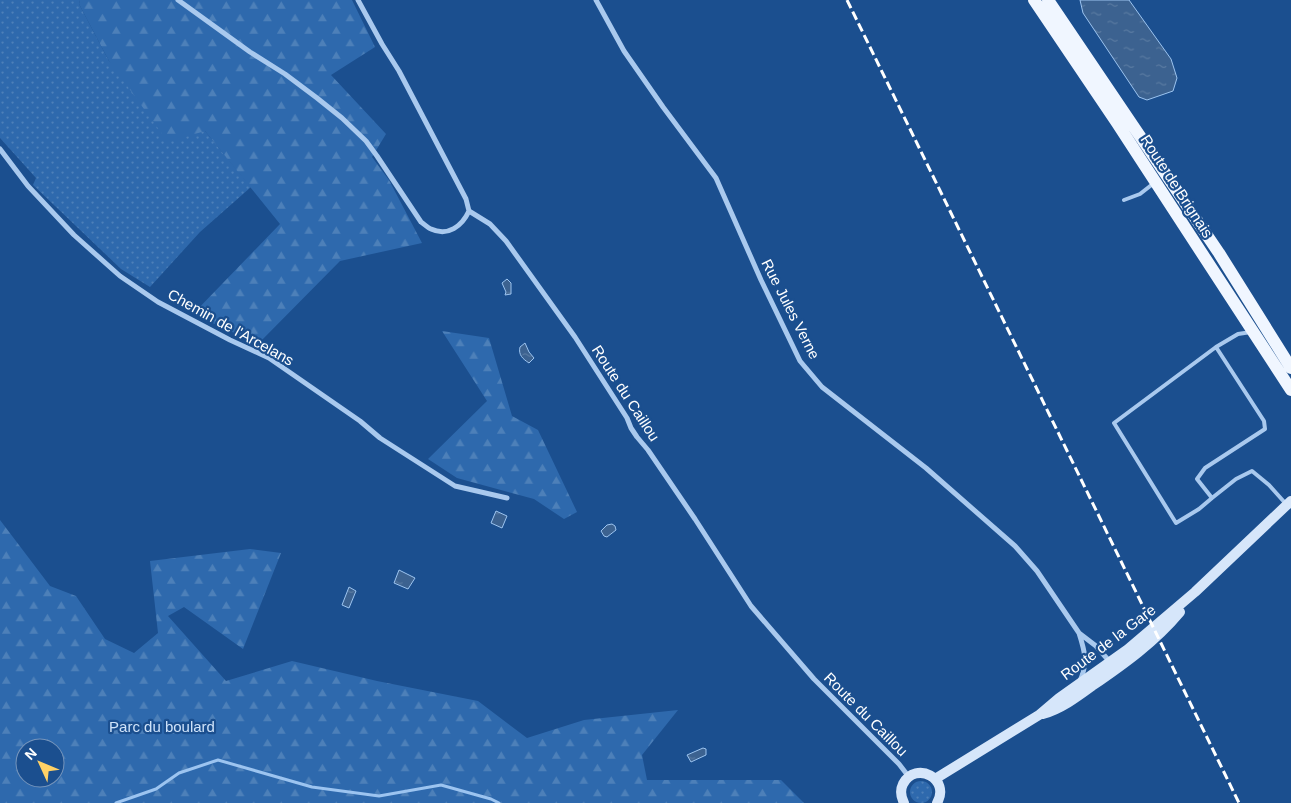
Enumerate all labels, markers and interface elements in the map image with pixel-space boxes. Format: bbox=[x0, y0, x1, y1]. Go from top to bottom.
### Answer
street label: Route de Brignais bbox=[1137, 131, 1217, 241]
street label: Rue Jules Verne bbox=[758, 256, 824, 362]
street label: Chemin de l'Arcelans bbox=[165, 285, 297, 369]
street label: Route du Caillou bbox=[589, 342, 663, 444]
street label: Route de la Gare bbox=[1057, 601, 1159, 683]
street label: Route du Caillou bbox=[821, 669, 911, 759]
park label: Parc du boulard bbox=[109, 718, 215, 735]
north arrow bbox=[15, 738, 65, 788]
text: N bbox=[21, 745, 40, 763]

